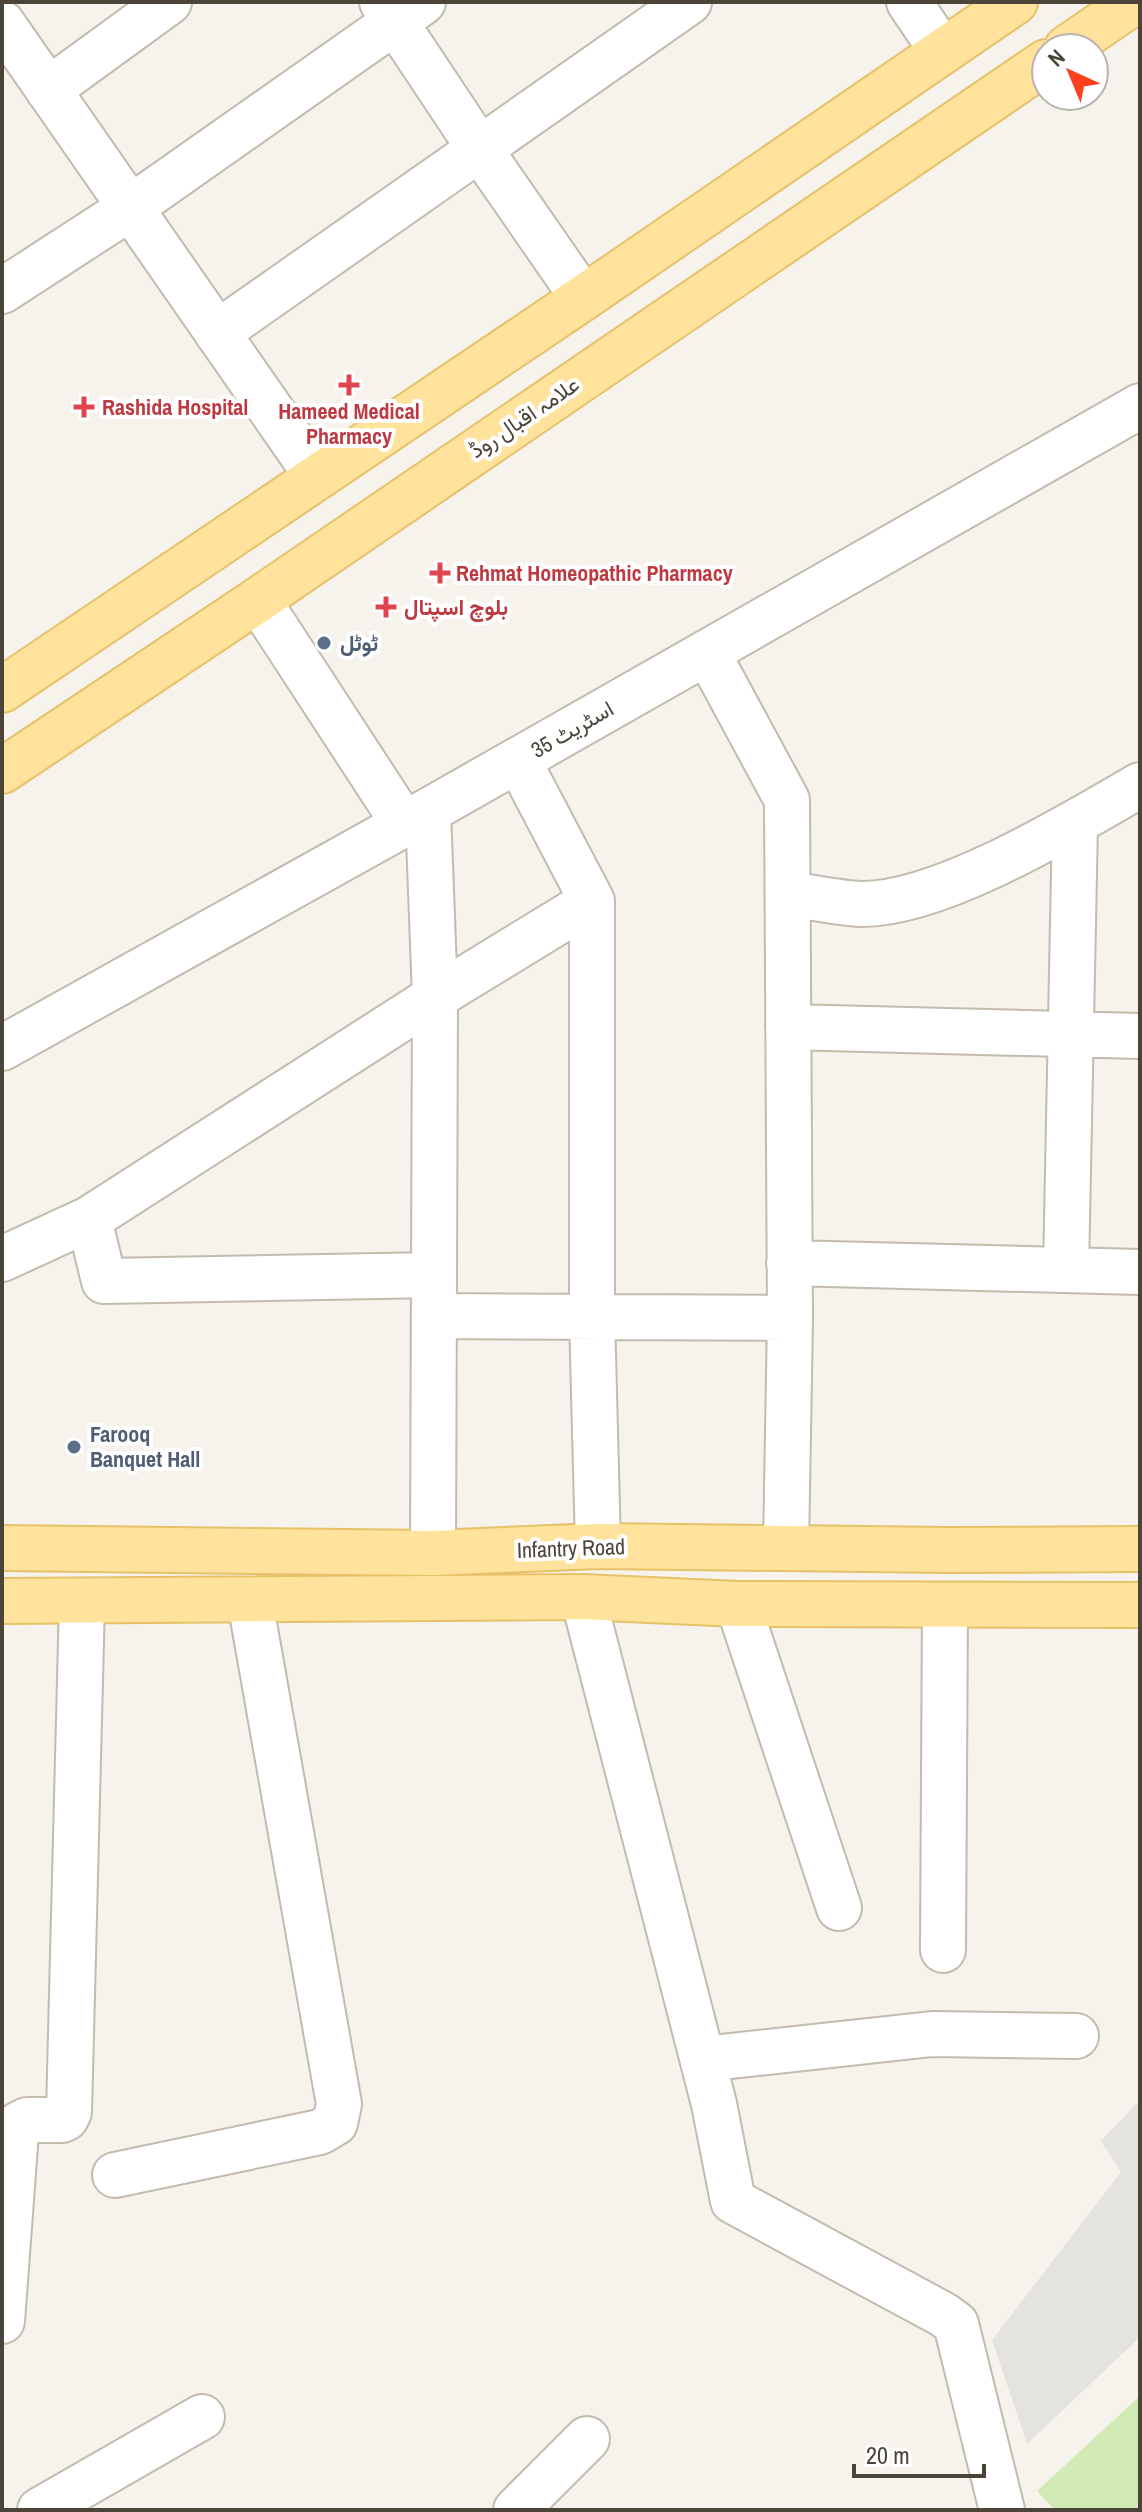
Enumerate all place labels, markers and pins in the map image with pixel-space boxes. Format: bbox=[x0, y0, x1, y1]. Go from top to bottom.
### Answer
marker: Hameed Medical Pharmacy bbox=[340, 376, 358, 394]
place label: Rashida Hospital bbox=[102, 392, 248, 422]
marker: Rashida Hospital bbox=[73, 396, 95, 418]
place label: Hameed Medical Pharmacy bbox=[278, 396, 420, 451]
place label: Rehmat Homeopathic Pharmacy bbox=[456, 558, 733, 588]
marker: Rehmat Homeopathic Pharmacy bbox=[431, 564, 449, 582]
place label: بلوچ اسپتال bbox=[404, 592, 508, 623]
marker: بلوچ اسپتال bbox=[375, 596, 397, 618]
place label: ٹوٹل bbox=[340, 628, 379, 658]
marker: ٹوٹل bbox=[315, 634, 333, 652]
place label: Farooq Banquet Hall bbox=[90, 1419, 200, 1474]
marker: Farooq Banquet Hall bbox=[65, 1438, 83, 1456]

